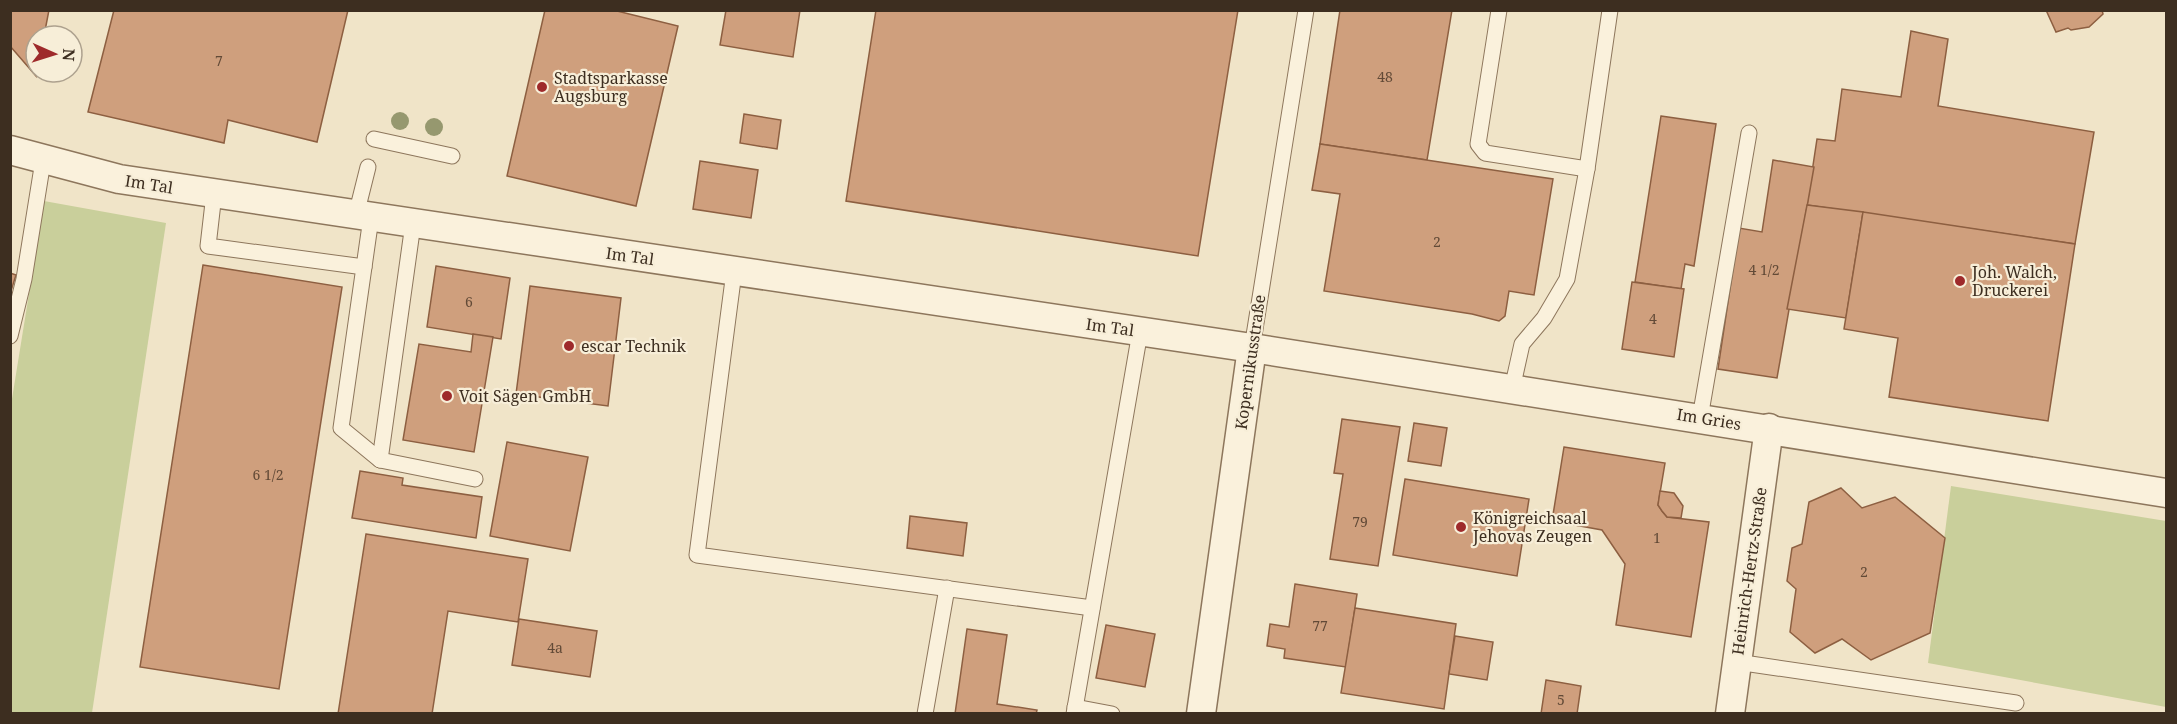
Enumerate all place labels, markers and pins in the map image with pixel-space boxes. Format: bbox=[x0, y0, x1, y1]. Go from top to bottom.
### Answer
place label: Stadtsparkasse Augsburg bbox=[554, 67, 668, 107]
marker: Stadtsparkasse Augsburg bbox=[535, 80, 549, 94]
place label: Joh. Walch, Druckerei bbox=[1971, 261, 2057, 301]
marker: Joh. Walch, Druckerei bbox=[1953, 274, 1967, 288]
place label: escar Technik bbox=[581, 335, 686, 357]
marker: escar Technik bbox=[562, 339, 576, 353]
place label: Voit Sägen GmbH bbox=[459, 385, 592, 407]
marker: Voit Sägen GmbH bbox=[440, 389, 454, 403]
place label: Königreichsaal Jehovas Zeugen bbox=[1472, 507, 1592, 547]
marker: Königreichsaal Jehovas Zeugen bbox=[1454, 520, 1468, 534]

